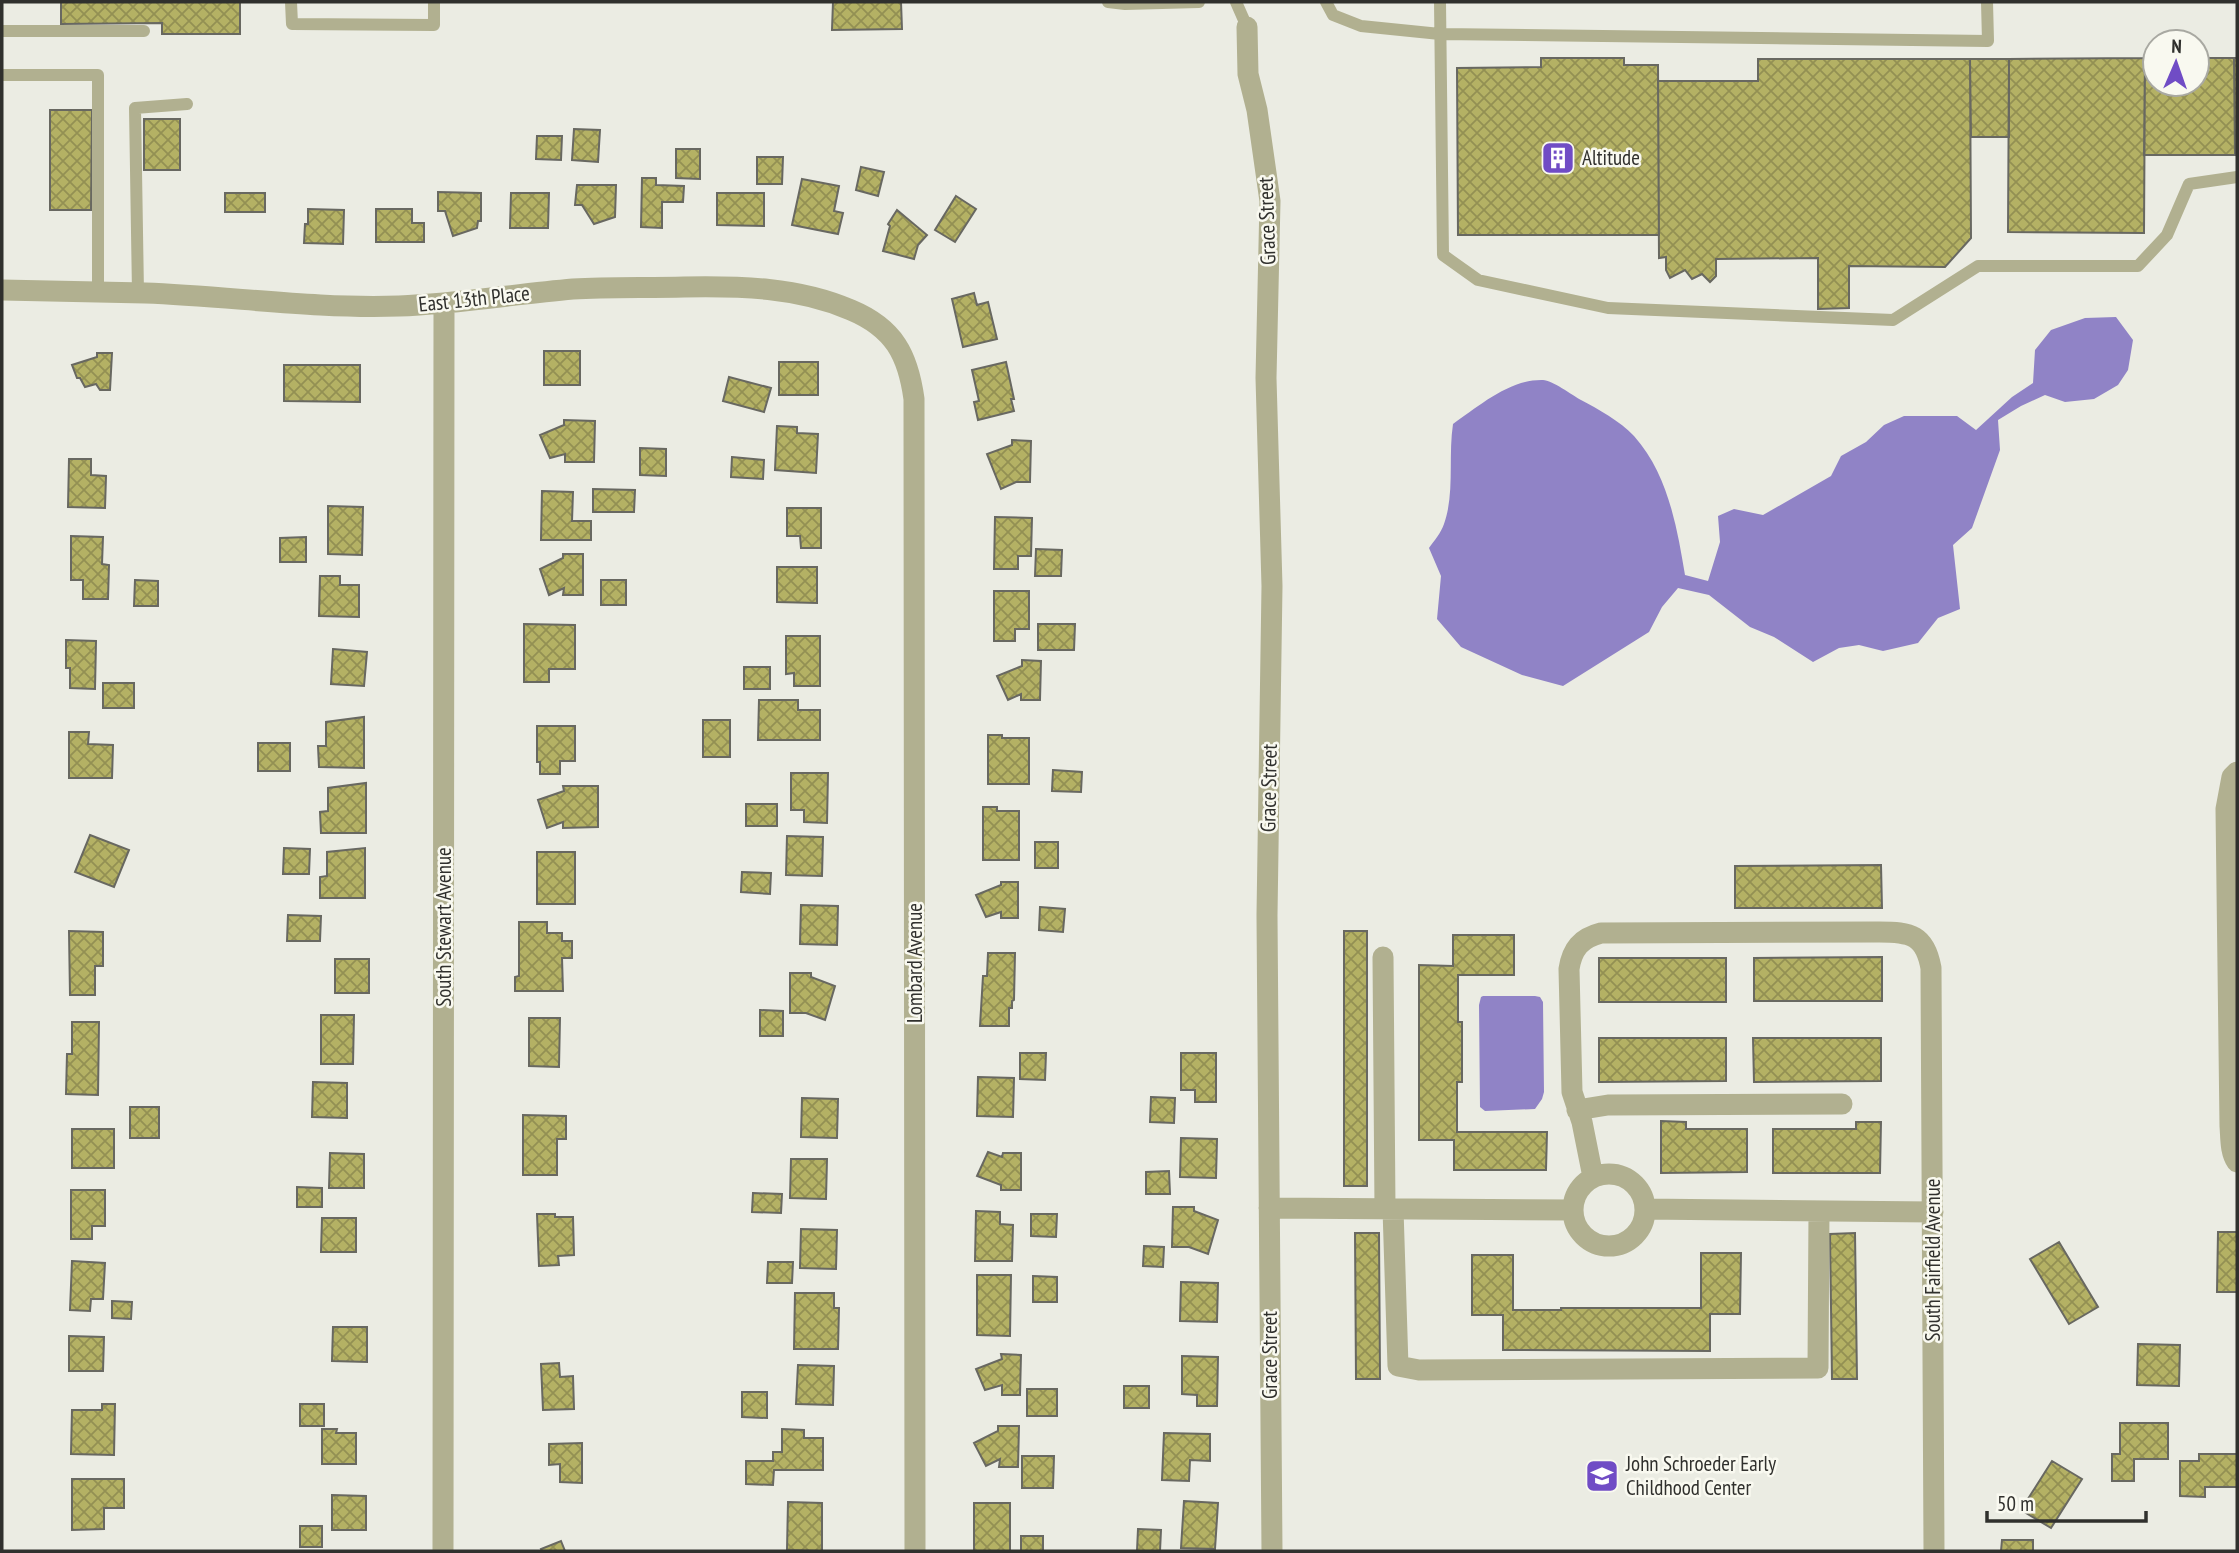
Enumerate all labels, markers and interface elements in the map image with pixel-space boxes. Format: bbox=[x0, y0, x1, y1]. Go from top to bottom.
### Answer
north arrow bbox=[2141, 28, 2211, 98]
text: N bbox=[2171, 34, 2182, 58]
building icon: Altitude bbox=[1539, 139, 1577, 177]
place label: Altitude bbox=[1582, 144, 1640, 171]
street label: Grace Street bbox=[1251, 176, 1282, 266]
street label: East 13th Place bbox=[417, 279, 531, 318]
street label: Grace Street bbox=[1254, 743, 1283, 832]
street label: South Stewart Avenue bbox=[430, 847, 457, 1007]
street label: Lombard Avenue bbox=[901, 903, 928, 1023]
street label: South Fairfield Avenue bbox=[1919, 1179, 1946, 1341]
street label: Grace Street bbox=[1256, 1311, 1283, 1399]
place label: John Schroeder Early Childhood Center bbox=[1625, 1450, 1776, 1501]
school or university icon: John Schroeder Early Childhood Center bbox=[1583, 1457, 1621, 1495]
scale bar bbox=[1987, 1480, 2146, 1524]
text: 50 m bbox=[1997, 1490, 2034, 1517]

